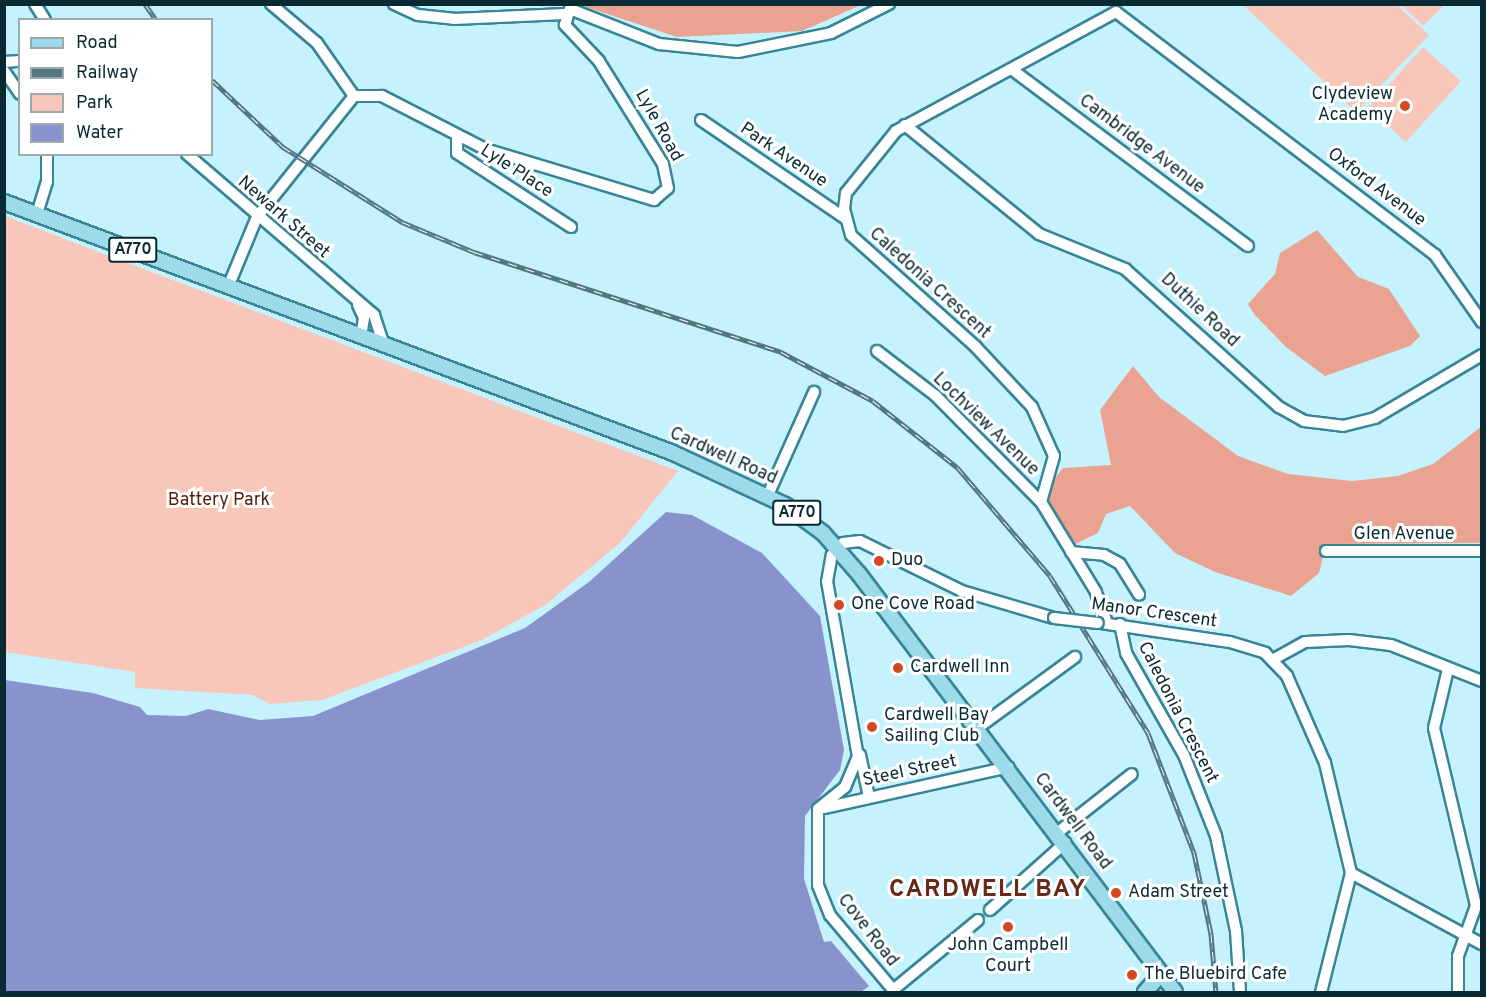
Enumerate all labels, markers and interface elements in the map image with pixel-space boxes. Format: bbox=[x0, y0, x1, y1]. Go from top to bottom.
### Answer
legend bbox=[18, 18, 213, 156]
text: Road bbox=[76, 32, 118, 55]
text: Railway bbox=[76, 62, 138, 85]
place label: Clydeview Academy bbox=[1312, 85, 1393, 128]
street label: Lyle Road bbox=[629, 86, 687, 166]
street label: Cambridge Avenue bbox=[1074, 91, 1208, 199]
text: Park bbox=[76, 92, 113, 115]
marker: Clydeview Academy bbox=[1398, 99, 1412, 113]
street label: Park Avenue bbox=[735, 119, 831, 193]
text: Water bbox=[76, 122, 123, 145]
street label: Lyle Place bbox=[476, 141, 556, 203]
street label: Oxford Avenue bbox=[1322, 144, 1430, 232]
street label: Newark Street bbox=[233, 172, 333, 264]
street label: Caledonia Crescent bbox=[864, 224, 994, 344]
road number: A770 bbox=[108, 237, 158, 263]
street label: Duthie Road bbox=[1155, 269, 1243, 353]
street label: Lochview Avenue bbox=[927, 369, 1043, 481]
street label: Cardwell Road bbox=[666, 424, 780, 490]
park label: Battery Park bbox=[168, 490, 270, 512]
road number: A770 bbox=[772, 500, 822, 526]
street label: Glen Avenue bbox=[1353, 524, 1455, 546]
place label: Duo bbox=[891, 550, 923, 572]
marker: Duo bbox=[872, 554, 886, 568]
place label: One Cove Road bbox=[851, 594, 975, 616]
street label: Manor Crescent bbox=[1090, 594, 1218, 634]
marker: One Cove Road bbox=[832, 598, 846, 612]
street label: Caledonia Crescent bbox=[1132, 639, 1222, 787]
place label: Cardwell Inn bbox=[910, 657, 1010, 679]
marker: Cardwell Inn bbox=[891, 661, 905, 675]
place label: Cardwell Bay Sailing Club bbox=[884, 706, 989, 748]
marker: Cardwell Bay Sailing Club bbox=[865, 720, 879, 734]
street label: Steel Street bbox=[861, 752, 959, 792]
street label: Cardwell Road bbox=[1029, 769, 1115, 875]
district label: CARDWELL BAY bbox=[889, 877, 1087, 905]
place label: Adam Street bbox=[1128, 882, 1229, 904]
marker: Adam Street bbox=[1109, 886, 1123, 900]
street label: Cove Road bbox=[832, 890, 902, 972]
marker: John Campbell Court bbox=[1001, 920, 1015, 934]
place label: John Campbell Court bbox=[947, 936, 1069, 978]
place label: The Bluebird Cafe bbox=[1144, 964, 1287, 986]
marker: The Bluebird Cafe bbox=[1125, 968, 1139, 982]

